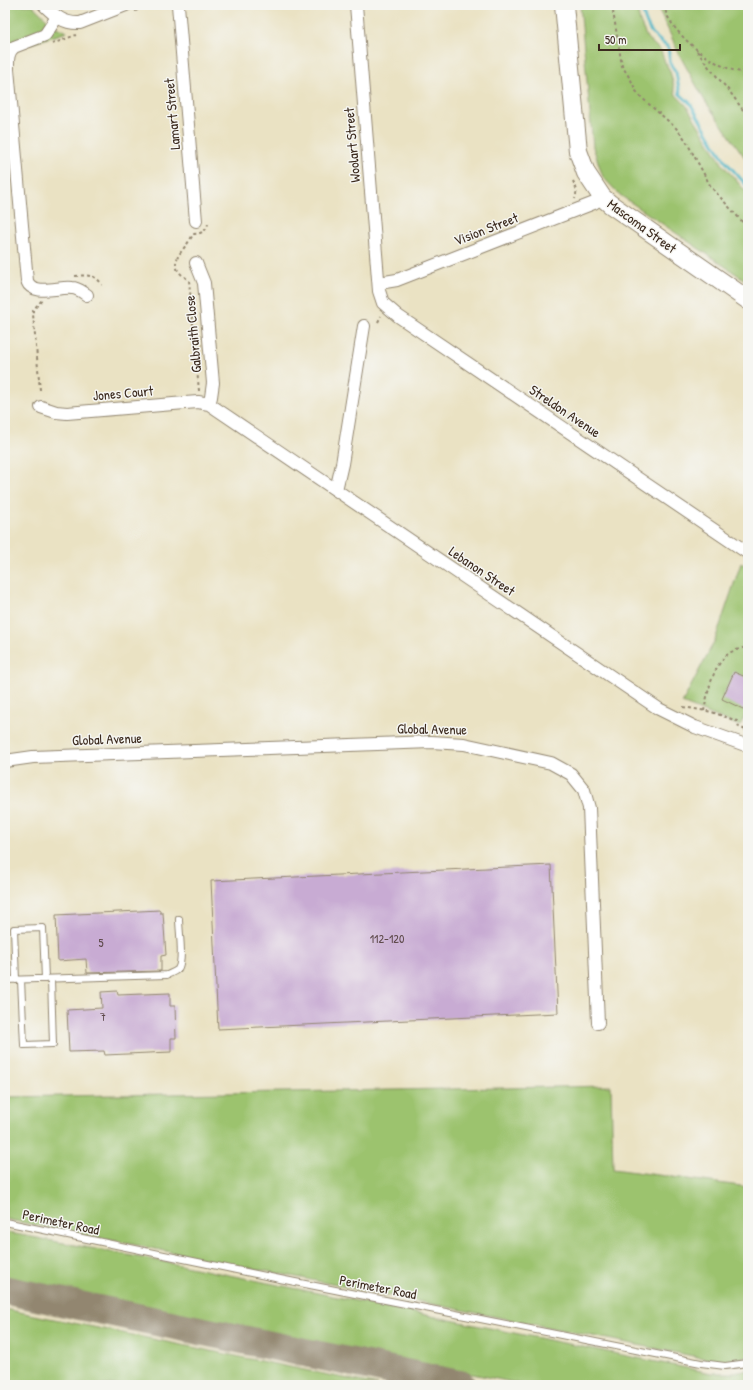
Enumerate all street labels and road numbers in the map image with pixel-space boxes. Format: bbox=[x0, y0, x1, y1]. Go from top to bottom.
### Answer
street label: Lamart Street bbox=[159, 77, 184, 151]
street label: Woolart Street bbox=[339, 107, 364, 183]
street label: Mascoma Street bbox=[604, 194, 681, 257]
street label: Vision Street bbox=[451, 208, 521, 249]
street label: Galbraith Close bbox=[180, 294, 205, 374]
street label: Jones Court bbox=[92, 380, 154, 405]
street label: Streldon Avenue bbox=[526, 380, 605, 442]
street label: Lebanon Street bbox=[445, 541, 519, 600]
street label: Global Avenue bbox=[397, 718, 467, 739]
street label: Global Avenue bbox=[72, 728, 143, 749]
street label: Perimeter Road bbox=[21, 1204, 102, 1239]
street label: Perimeter Road bbox=[338, 1270, 419, 1303]

